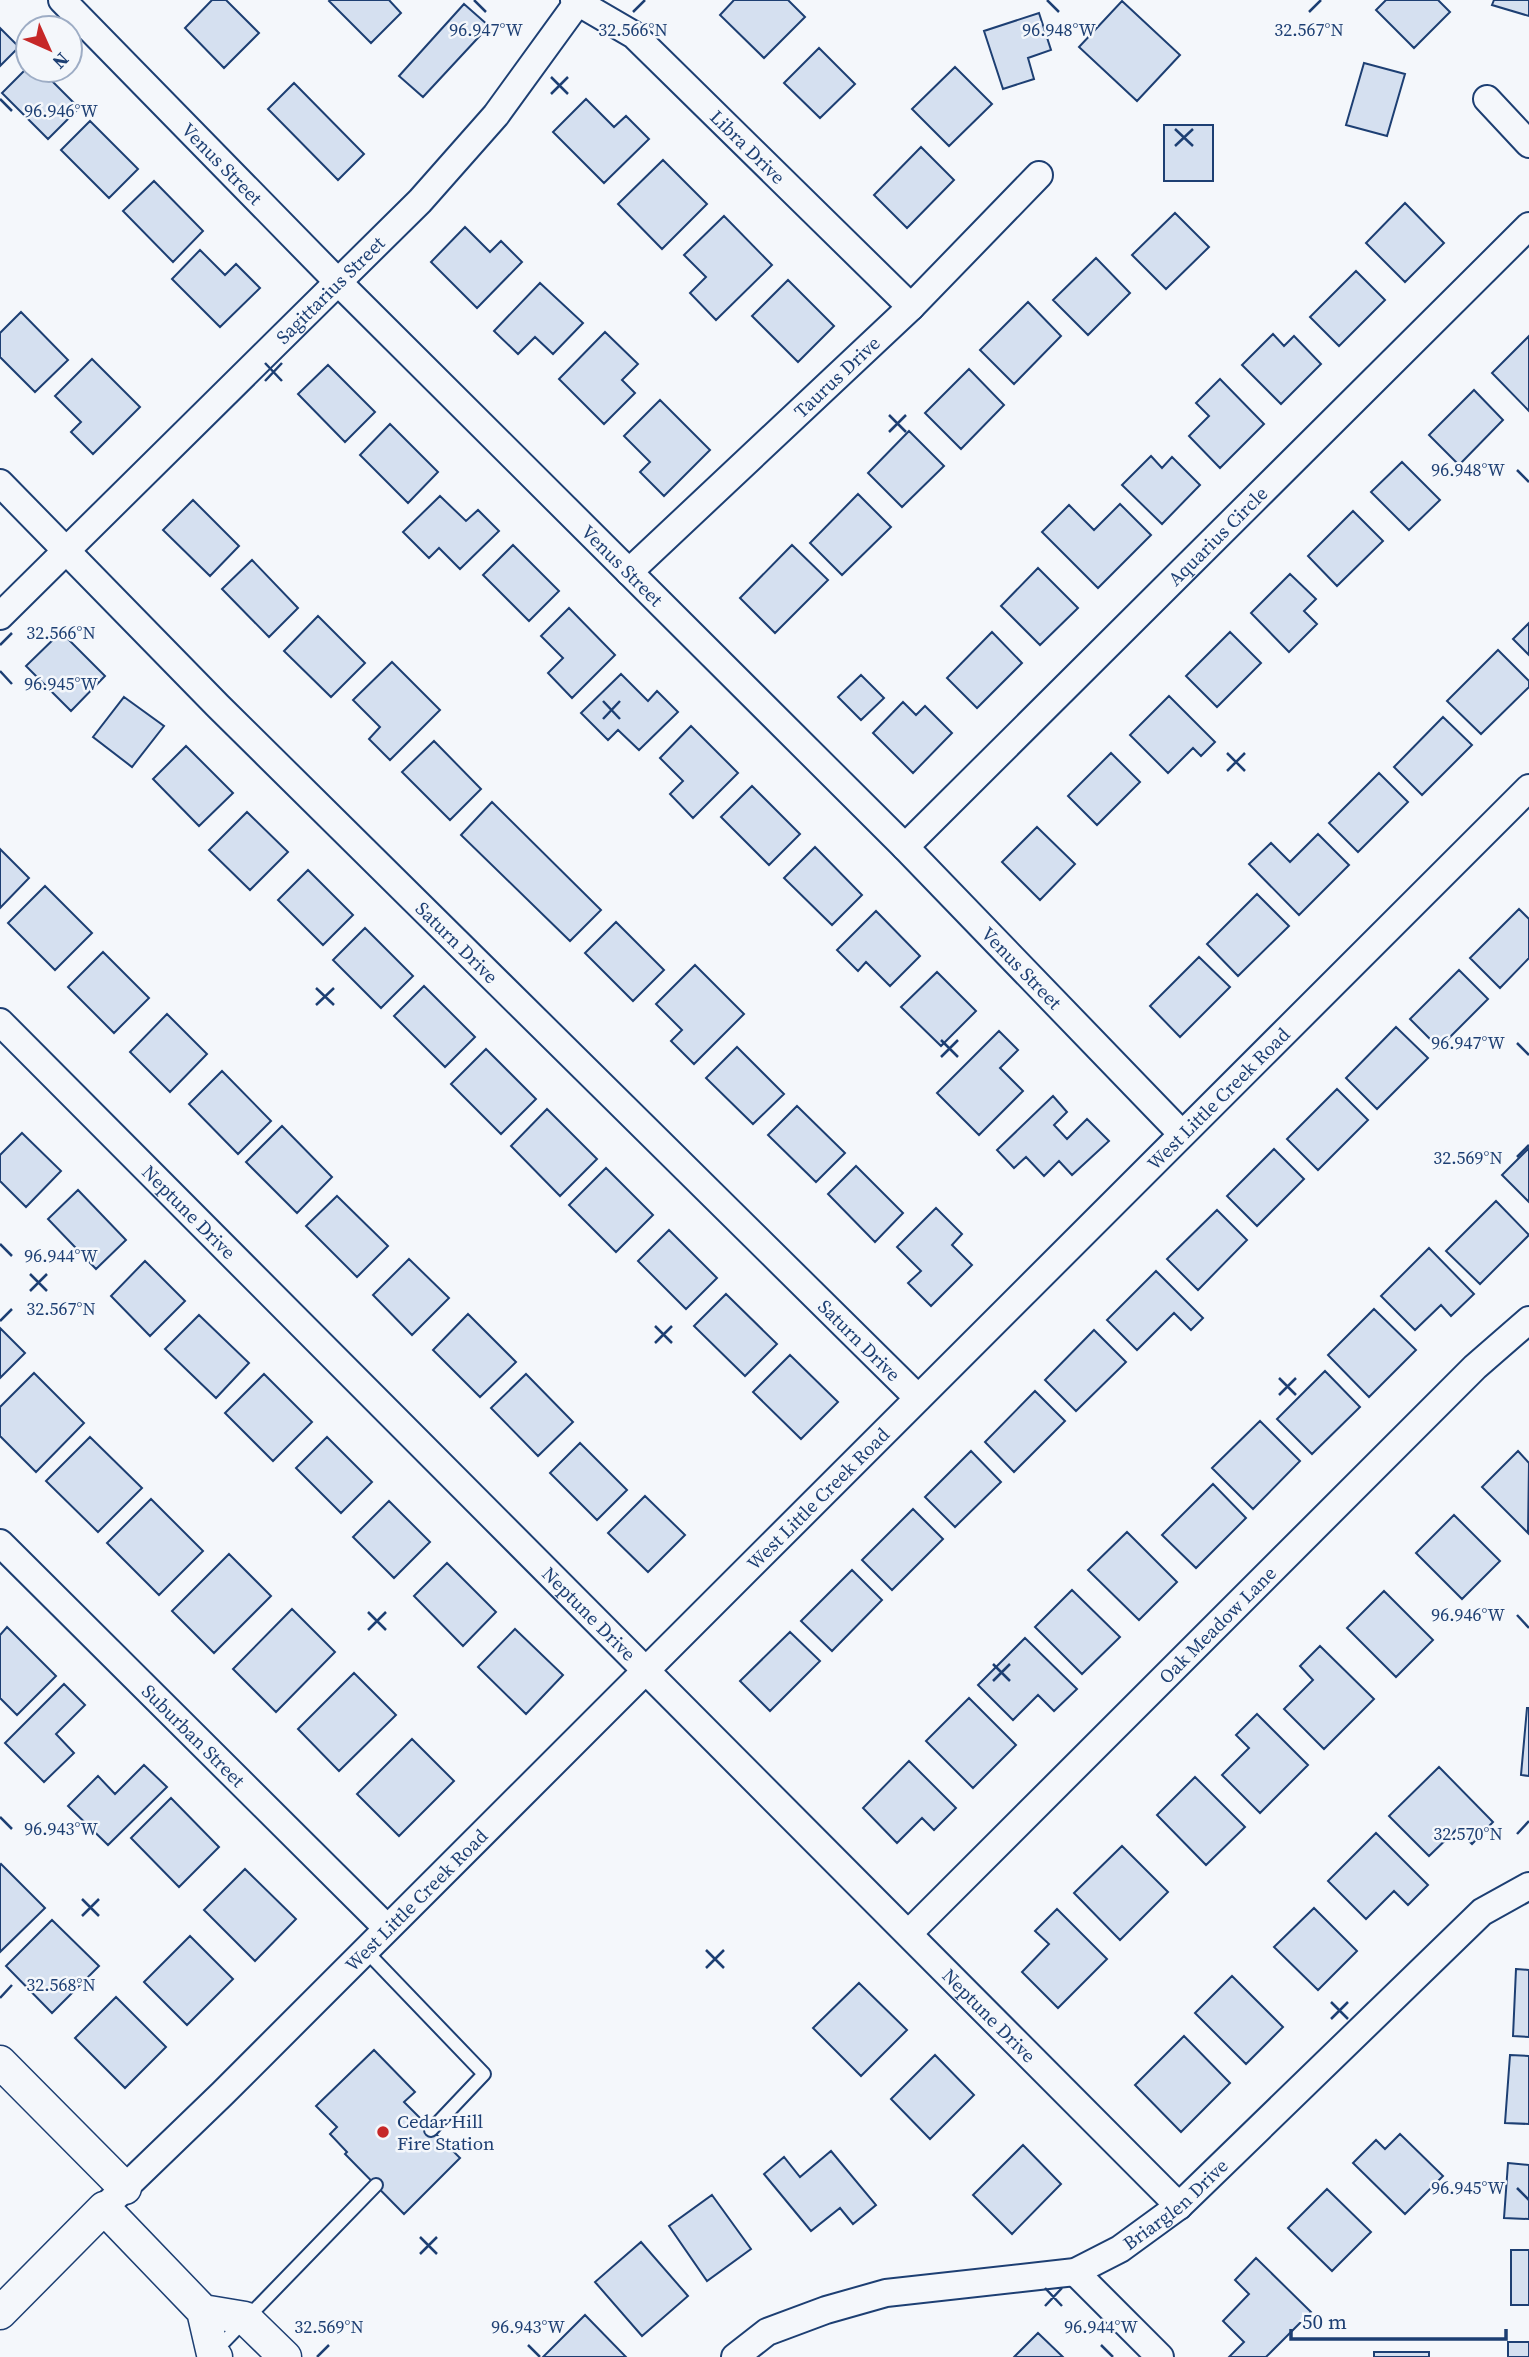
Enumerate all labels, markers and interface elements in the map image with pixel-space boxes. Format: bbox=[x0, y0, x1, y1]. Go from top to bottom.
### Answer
north arrow bbox=[14, 14, 84, 84]
text: 96.947°W bbox=[449, 17, 523, 42]
text: 32.566°N bbox=[598, 17, 668, 42]
text: 96.948°W bbox=[1022, 17, 1096, 42]
text: 32.567°N bbox=[1274, 17, 1344, 42]
text: N bbox=[47, 47, 75, 75]
text: 96.946°W bbox=[24, 98, 98, 123]
street label: Libra Drive bbox=[705, 104, 791, 190]
street label: Venus Street bbox=[176, 117, 269, 211]
street label: Sagittarius Street bbox=[270, 230, 391, 350]
street label: Taurus Drive bbox=[788, 330, 885, 424]
text: 96.948°W bbox=[1431, 457, 1505, 482]
street label: Aquarius Circle bbox=[1162, 481, 1273, 591]
street label: Venus Street bbox=[576, 519, 669, 612]
text: 32.566°N bbox=[26, 620, 96, 645]
text: 96.945°W bbox=[24, 671, 98, 696]
street label: Saturn Drive bbox=[410, 896, 504, 989]
street label: Venus Street bbox=[976, 921, 1068, 1015]
street label: West Little Creek Road bbox=[1141, 1021, 1295, 1175]
text: 96.947°W bbox=[1431, 1030, 1505, 1055]
text: 32.569°N bbox=[1433, 1145, 1503, 1170]
street label: Neptune Drive bbox=[137, 1159, 242, 1265]
text: 96.944°W bbox=[24, 1243, 98, 1268]
street label: Saturn Drive bbox=[813, 1294, 907, 1387]
text: 32.567°N bbox=[26, 1296, 96, 1321]
street label: West Little Creek Road bbox=[741, 1421, 895, 1576]
street label: Oak Meadow Lane bbox=[1153, 1560, 1282, 1689]
street label: Neptune Drive bbox=[537, 1561, 642, 1666]
text: 96.946°W bbox=[1431, 1602, 1505, 1627]
street label: Suburban Street bbox=[136, 1678, 251, 1793]
text: 96.943°W bbox=[24, 1816, 98, 1841]
text: 32.570°N bbox=[1433, 1821, 1503, 1846]
street label: West Little Creek Road bbox=[339, 1823, 493, 1977]
street label: Neptune Drive bbox=[937, 1963, 1042, 2068]
text: 32.568°N bbox=[26, 1972, 96, 1997]
place label: Cedar Hill Fire Station bbox=[397, 2108, 495, 2156]
marker: Cedar Hill Fire Station bbox=[375, 2124, 391, 2140]
street label: Briarglen Drive bbox=[1118, 2153, 1234, 2256]
text: 96.945°W bbox=[1431, 2175, 1505, 2200]
scale bar bbox=[1291, 2298, 1506, 2342]
text: 50 m bbox=[1302, 2307, 1347, 2336]
text: 32.569°N bbox=[294, 2314, 364, 2339]
text: 96.943°W bbox=[491, 2314, 565, 2339]
text: 96.944°W bbox=[1064, 2314, 1138, 2339]

